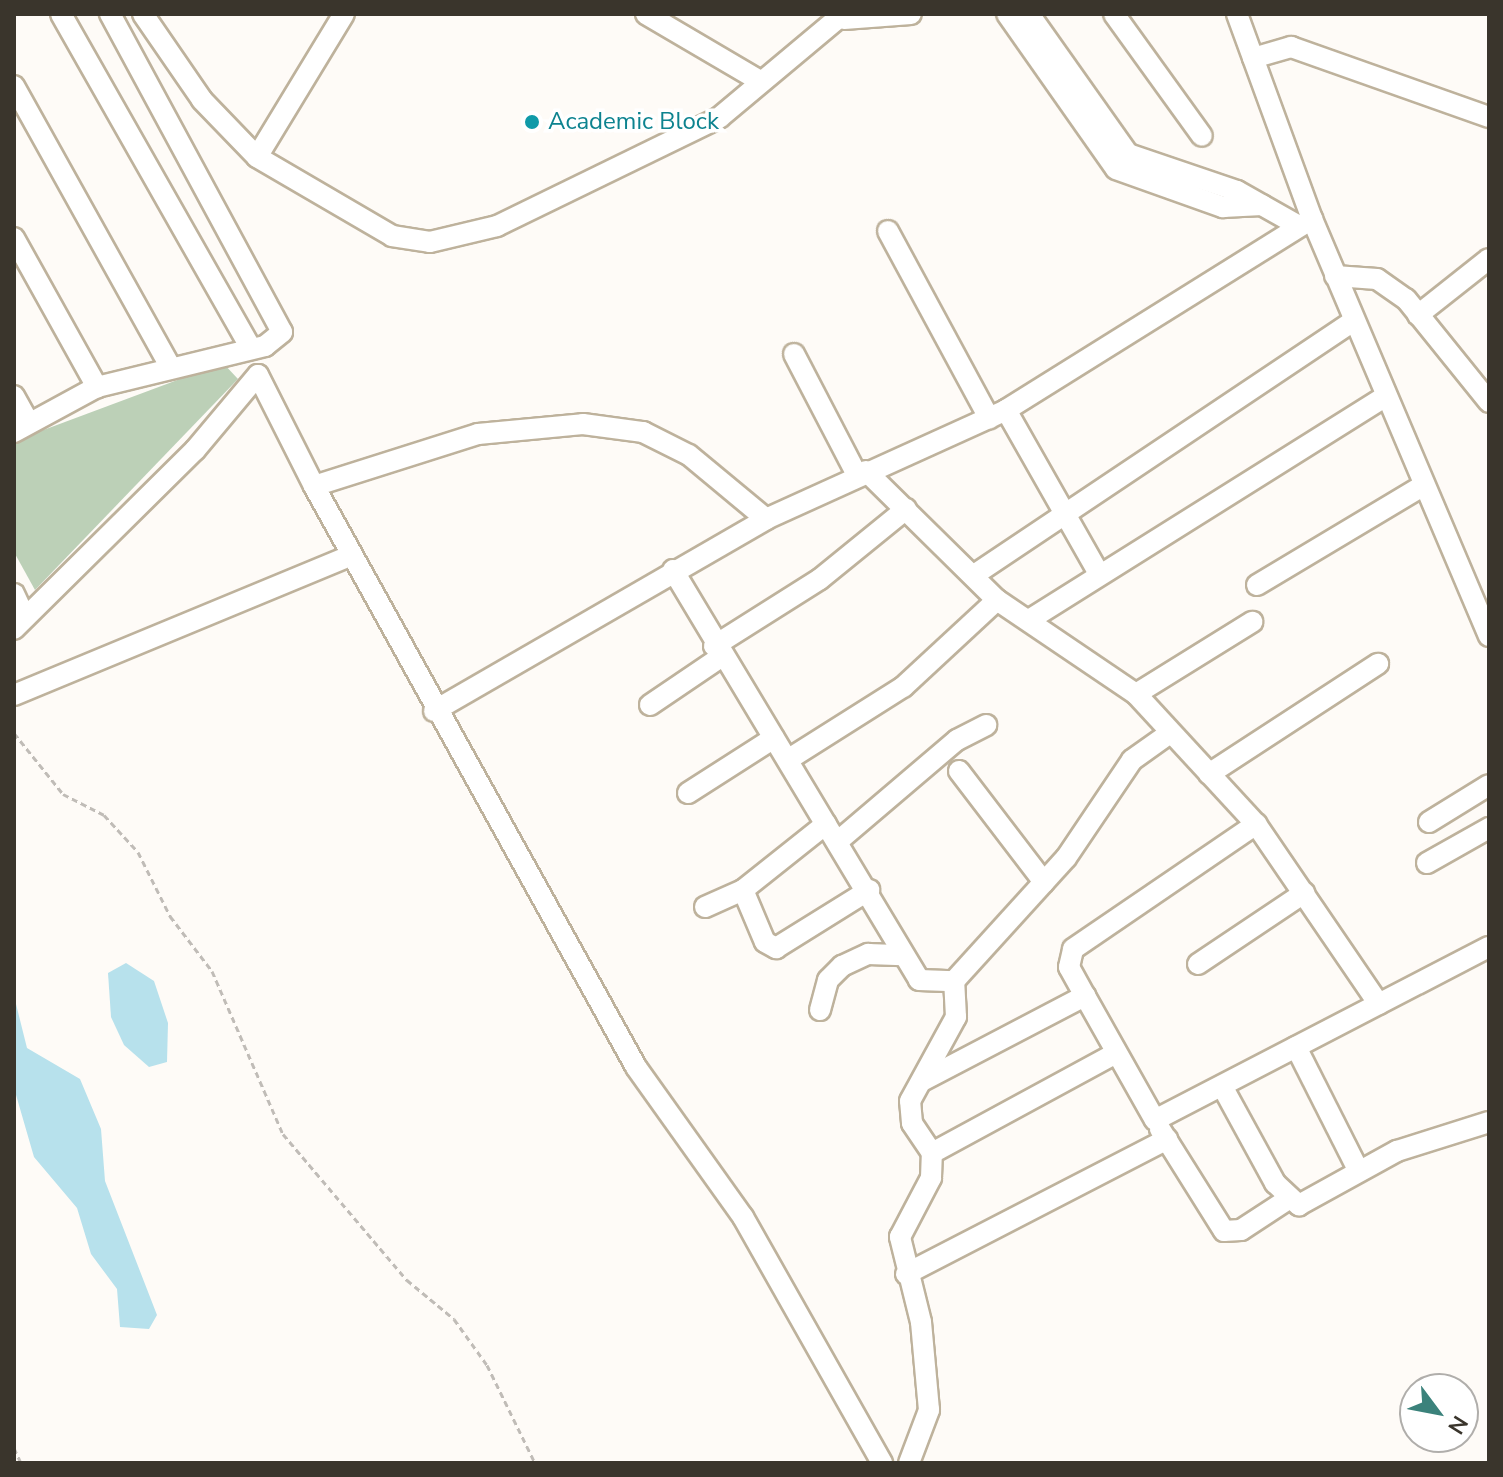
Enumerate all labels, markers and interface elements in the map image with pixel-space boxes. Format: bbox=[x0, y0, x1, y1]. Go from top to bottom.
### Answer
place label: Academic Block bbox=[548, 108, 719, 136]
marker: Academic Block bbox=[523, 113, 541, 131]
north arrow bbox=[1399, 1373, 1479, 1453]
text: N bbox=[1441, 1410, 1475, 1440]

